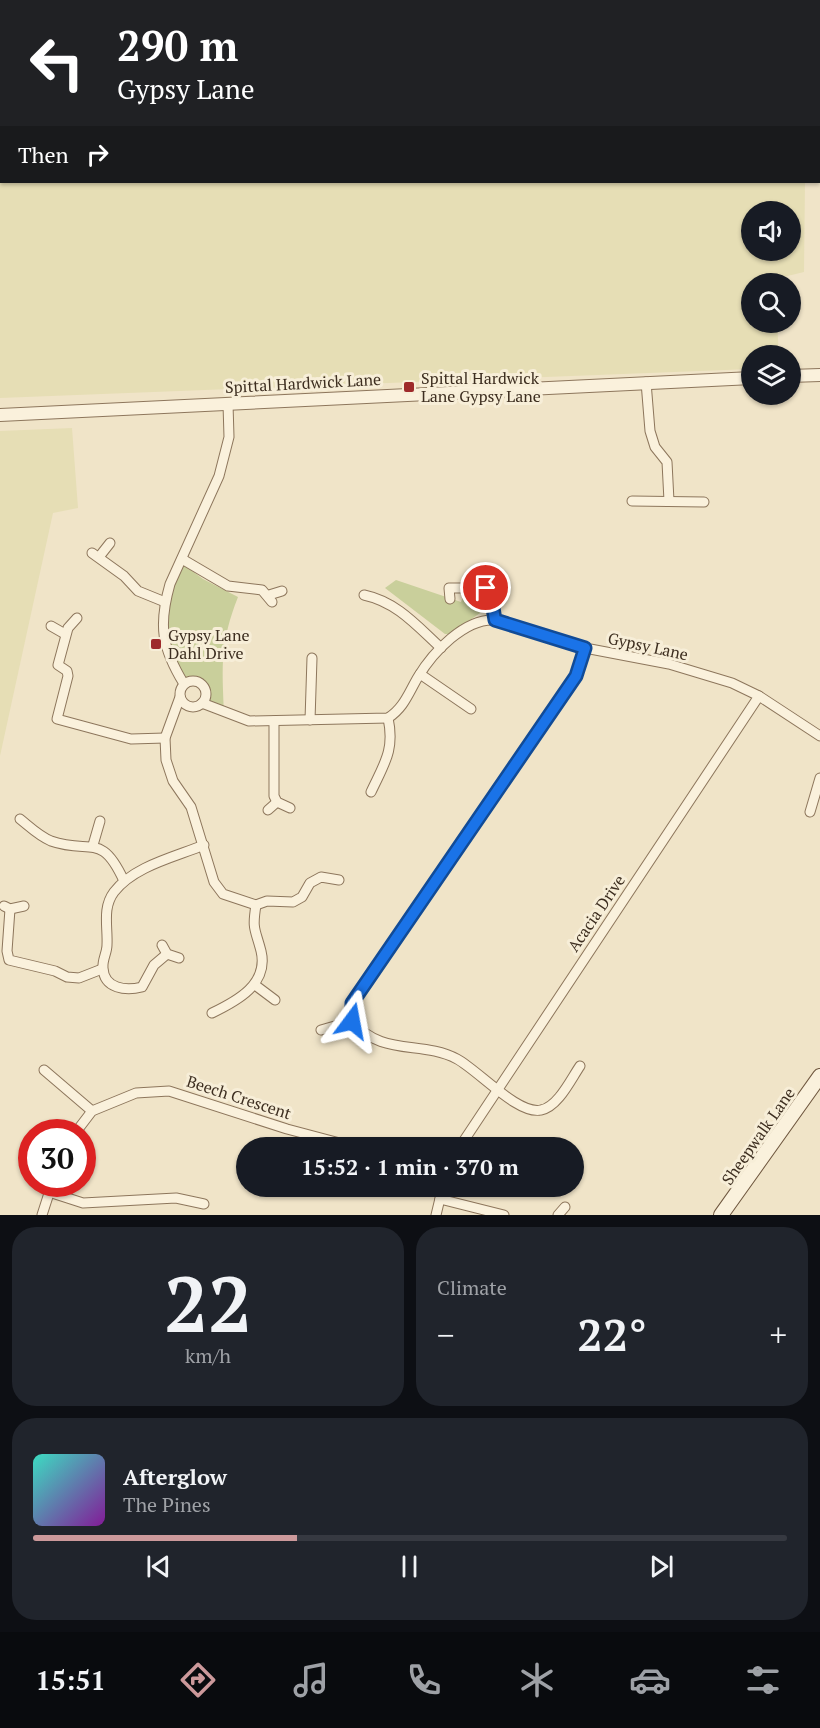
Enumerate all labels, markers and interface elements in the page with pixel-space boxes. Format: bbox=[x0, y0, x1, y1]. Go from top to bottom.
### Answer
text: 290 m bbox=[117, 17, 238, 73]
icon: left bbox=[18, 24, 96, 102]
text: Gypsy Lane bbox=[117, 71, 254, 107]
icon: right bbox=[81, 138, 114, 171]
text: Then bbox=[18, 140, 69, 169]
map controls bbox=[741, 201, 801, 405]
button: sound bbox=[741, 201, 801, 261]
button: search bbox=[741, 273, 801, 333]
button: layers bbox=[741, 345, 801, 405]
place label: Spittal Hardwick Lane Gypsy Lane bbox=[421, 367, 541, 407]
street label: Spittal Hardwick Lane bbox=[224, 368, 382, 398]
marker: Spittal Hardwick Lane Gypsy Lane bbox=[402, 380, 416, 394]
pin bbox=[460, 562, 511, 613]
icon: arrive bbox=[469, 571, 502, 604]
place label: Gypsy Lane Dahl Drive bbox=[168, 624, 249, 664]
street label: Gypsy Lane bbox=[606, 627, 690, 665]
marker: Gypsy Lane Dahl Drive bbox=[149, 637, 163, 651]
street label: Acacia Drive bbox=[562, 870, 630, 956]
position arrow bbox=[320, 989, 384, 1053]
street label: Beech Crescent bbox=[184, 1070, 294, 1124]
street label: Sheepwalk Lane bbox=[716, 1083, 800, 1189]
speed limit sign: 30 bbox=[18, 1119, 96, 1197]
text: 15:52 · 1 min · 370 m bbox=[301, 1152, 519, 1181]
text: 22 bbox=[164, 1251, 252, 1354]
text: Climate bbox=[437, 1274, 507, 1301]
text: 22° bbox=[577, 1304, 647, 1364]
text: − bbox=[437, 1313, 455, 1356]
text: + bbox=[769, 1313, 787, 1356]
text: km/h bbox=[185, 1342, 231, 1369]
text: Afterglow bbox=[123, 1462, 227, 1491]
text: The Pines bbox=[123, 1491, 211, 1518]
icon: previous bbox=[142, 1550, 175, 1583]
icon: pause bbox=[393, 1550, 426, 1583]
icon: next bbox=[645, 1550, 678, 1583]
icon: directions bbox=[177, 1659, 219, 1701]
icon: music bbox=[290, 1659, 332, 1701]
icon: phone bbox=[403, 1659, 445, 1701]
icon: climate bbox=[516, 1659, 558, 1701]
icon: car bbox=[629, 1659, 671, 1701]
icon: filters bbox=[742, 1659, 784, 1701]
text: 15:51 bbox=[36, 1662, 106, 1698]

